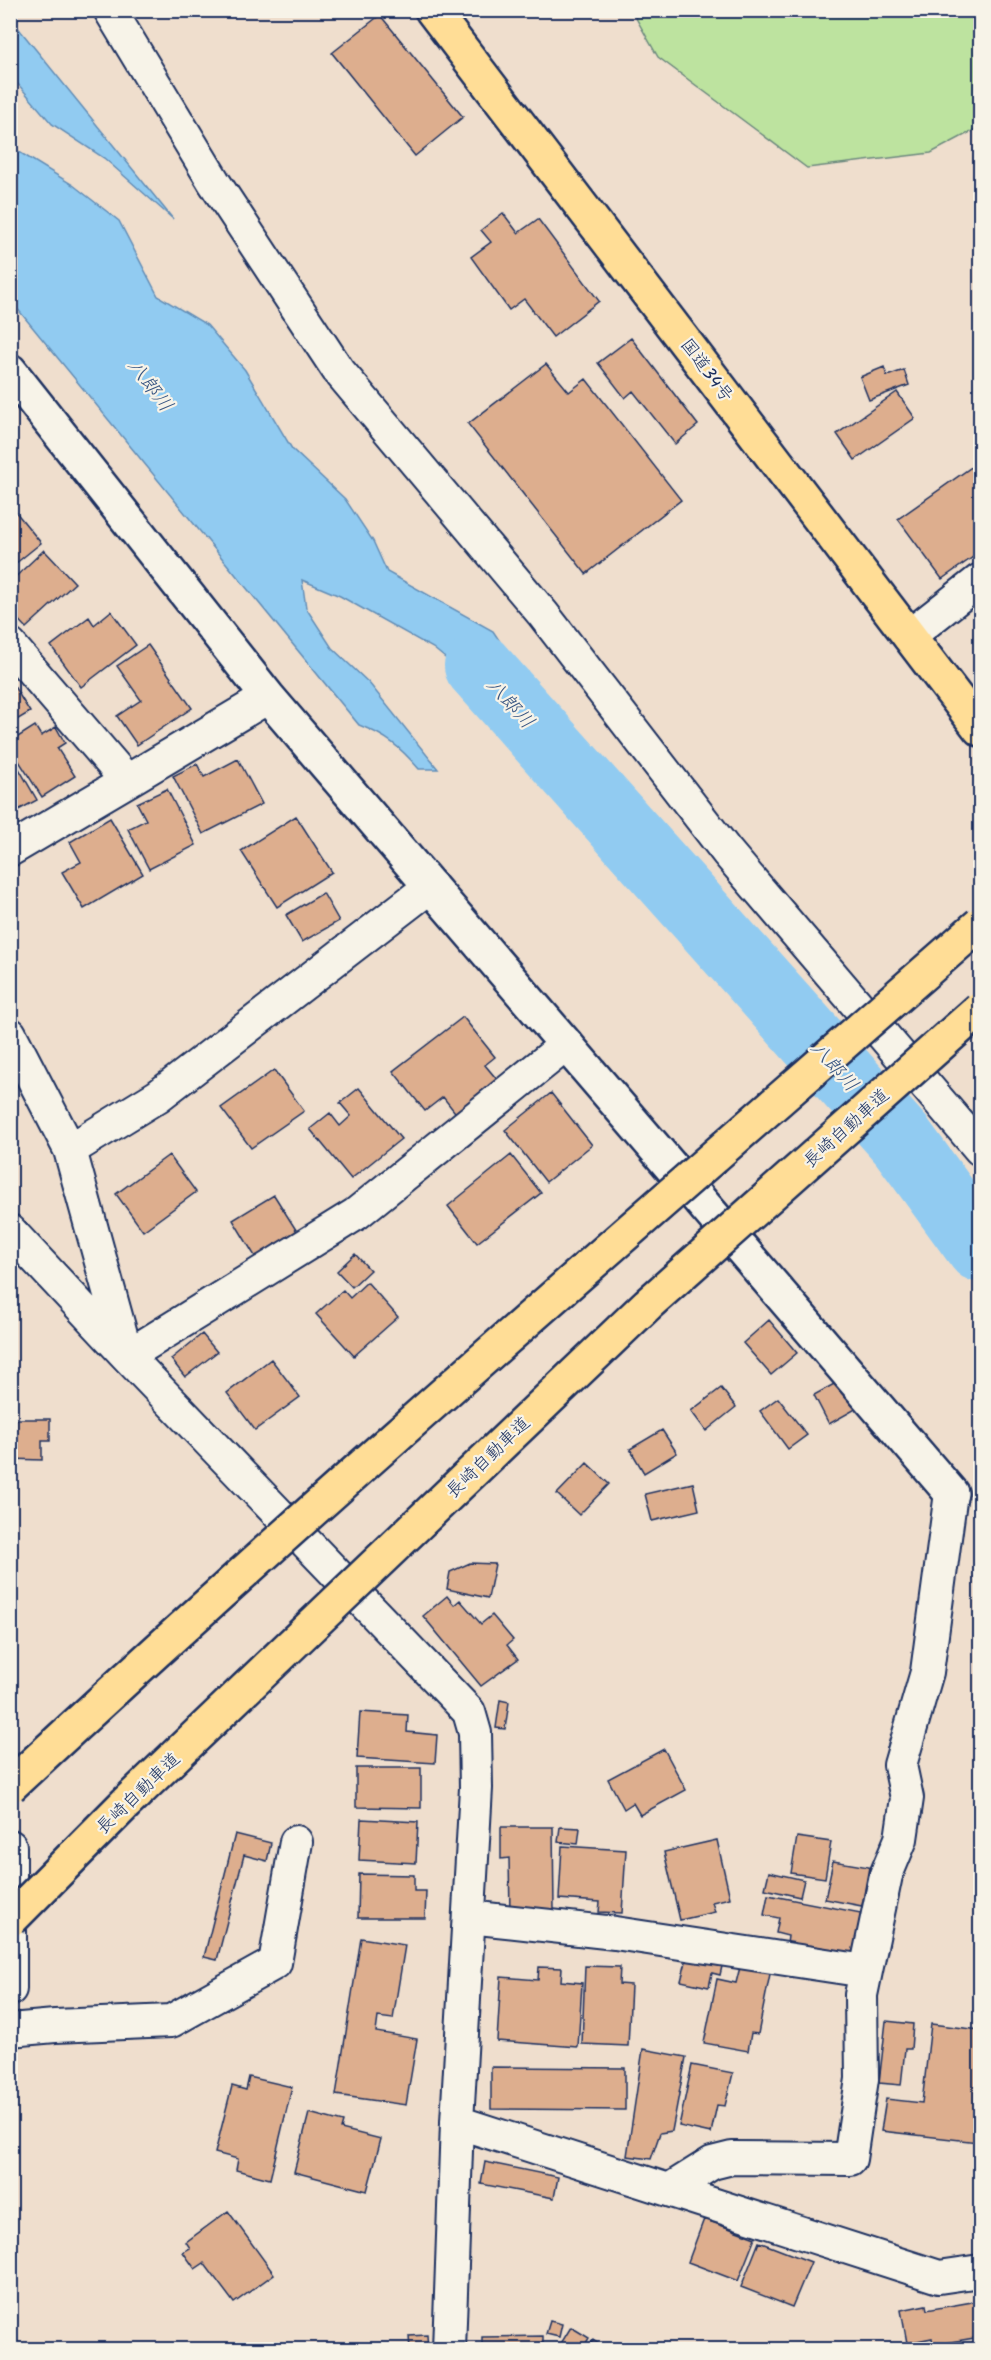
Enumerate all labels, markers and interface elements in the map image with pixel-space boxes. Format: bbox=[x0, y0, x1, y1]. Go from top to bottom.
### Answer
street label: 国道34号 bbox=[672, 333, 740, 409]
water label: 八郎川 bbox=[119, 353, 180, 420]
water label: 八郎川 bbox=[478, 671, 541, 737]
water label: 八郎川 bbox=[802, 1034, 865, 1100]
street label: 長崎自動車道 bbox=[797, 1082, 897, 1176]
street label: 長崎自動車道 bbox=[440, 1410, 538, 1506]
street label: 長崎自動車道 bbox=[90, 1746, 188, 1842]

